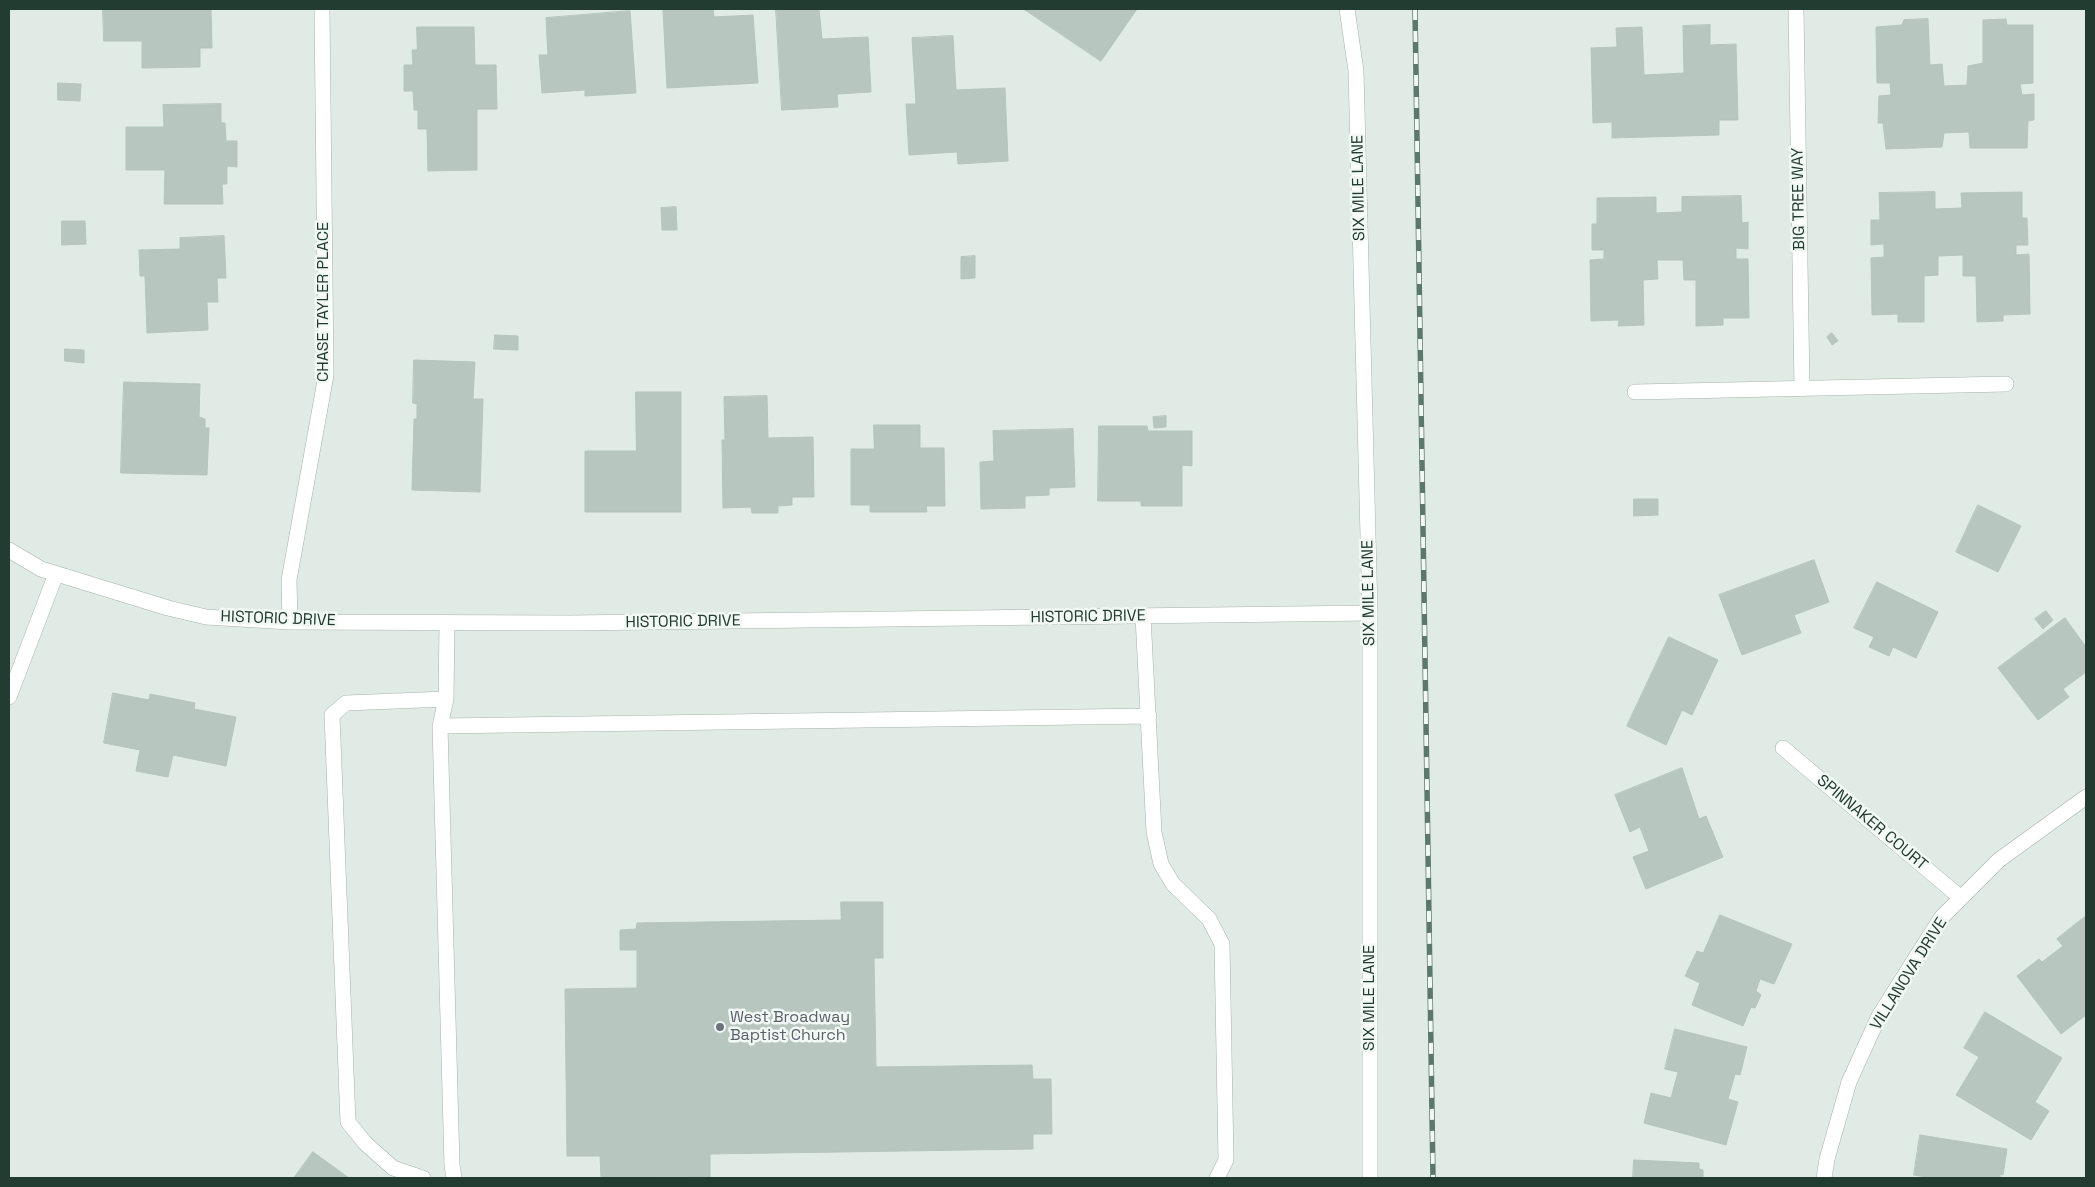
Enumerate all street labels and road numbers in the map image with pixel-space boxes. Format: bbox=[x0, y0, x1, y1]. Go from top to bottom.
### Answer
street label: SIX MILE LANE bbox=[1348, 135, 1370, 241]
street label: BIG TREE WAY bbox=[1789, 147, 1809, 251]
street label: CHASE TAYLER PLACE bbox=[314, 222, 334, 382]
street label: SIX MILE LANE bbox=[1358, 540, 1380, 646]
street label: HISTORIC DRIVE bbox=[1030, 606, 1146, 628]
street label: HISTORIC DRIVE bbox=[220, 607, 336, 631]
street label: HISTORIC DRIVE bbox=[625, 611, 741, 633]
street label: SPINNAKER COURT bbox=[1813, 771, 1931, 875]
street label: VILLANOVA DRIVE bbox=[1867, 914, 1951, 1034]
street label: SIX MILE LANE bbox=[1360, 945, 1380, 1051]

